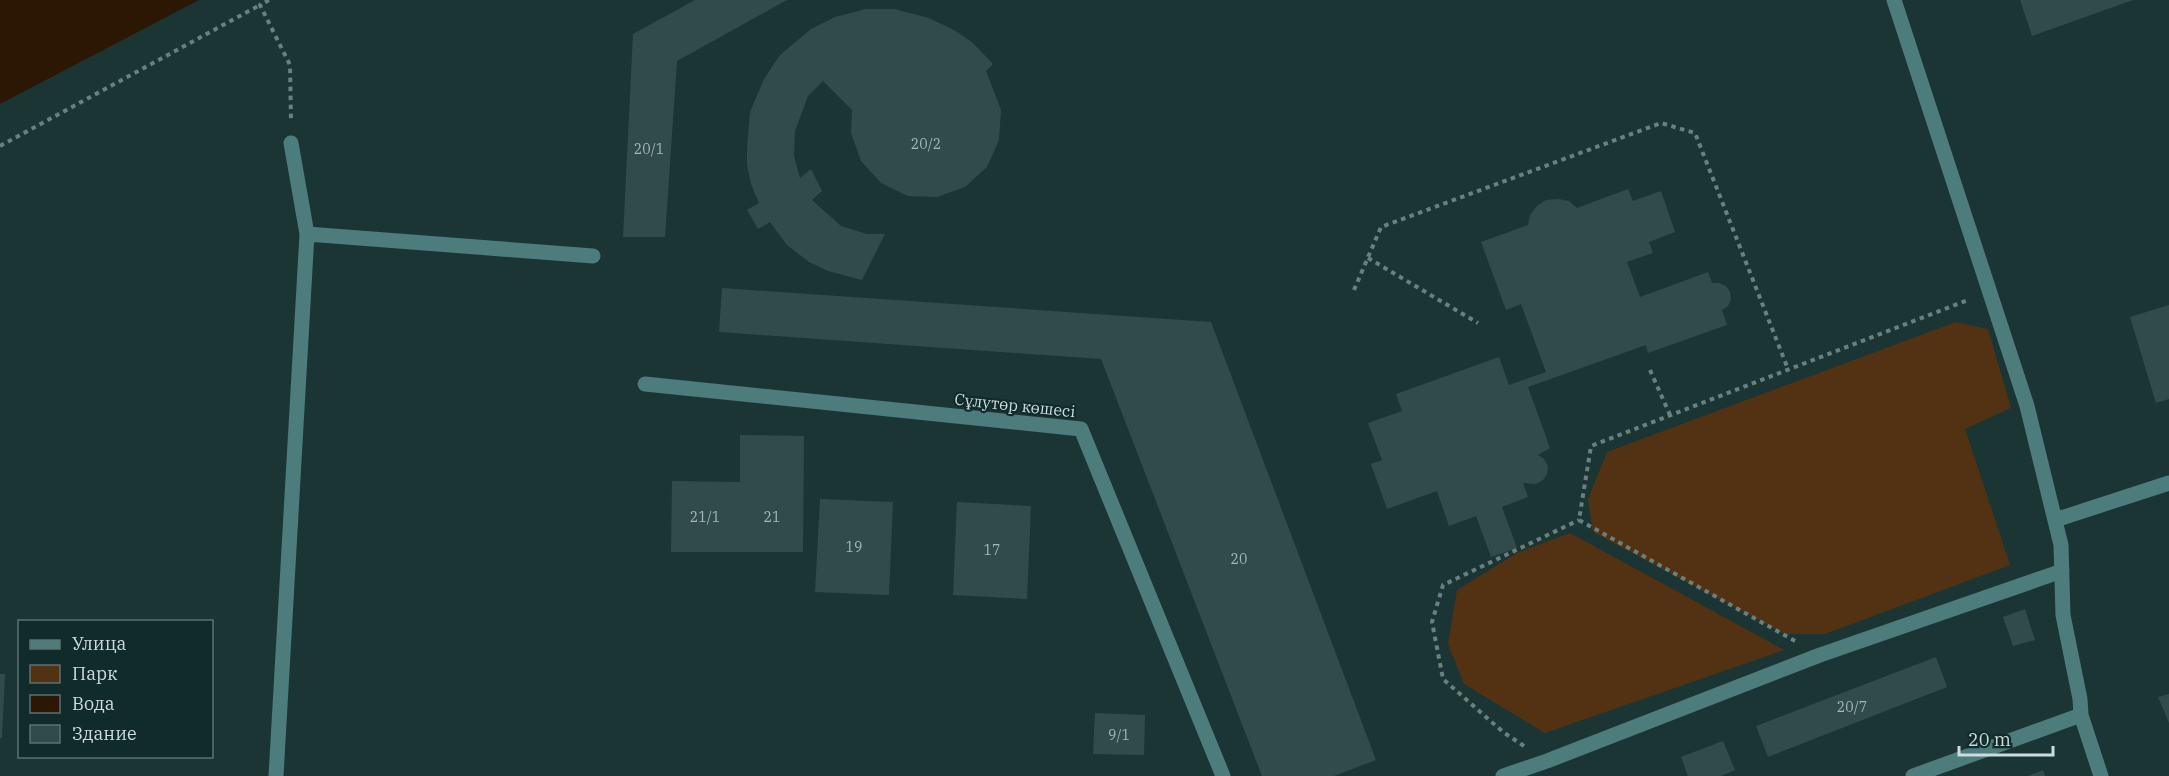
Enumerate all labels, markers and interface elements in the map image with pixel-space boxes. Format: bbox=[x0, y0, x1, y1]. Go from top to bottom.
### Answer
house number: 20/2 bbox=[911, 135, 941, 153]
house number: 20/1 bbox=[634, 140, 664, 158]
street label: Сұлутөр көшесі bbox=[953, 389, 1077, 421]
house number: 21/1 bbox=[690, 508, 720, 526]
house number: 21 bbox=[764, 508, 780, 526]
house number: 19 bbox=[846, 538, 862, 556]
house number: 17 bbox=[984, 541, 1000, 559]
house number: 20 bbox=[1231, 550, 1247, 568]
legend bbox=[18, 620, 213, 758]
text: Улица bbox=[72, 632, 127, 655]
text: Парк bbox=[72, 662, 118, 685]
text: Вода bbox=[72, 692, 115, 715]
house number: 20/7 bbox=[1837, 698, 1867, 716]
scale bar bbox=[1959, 719, 2054, 757]
text: Здание bbox=[72, 722, 137, 745]
house number: 9/1 bbox=[1108, 726, 1130, 744]
text: 20 m bbox=[1968, 728, 2011, 751]

